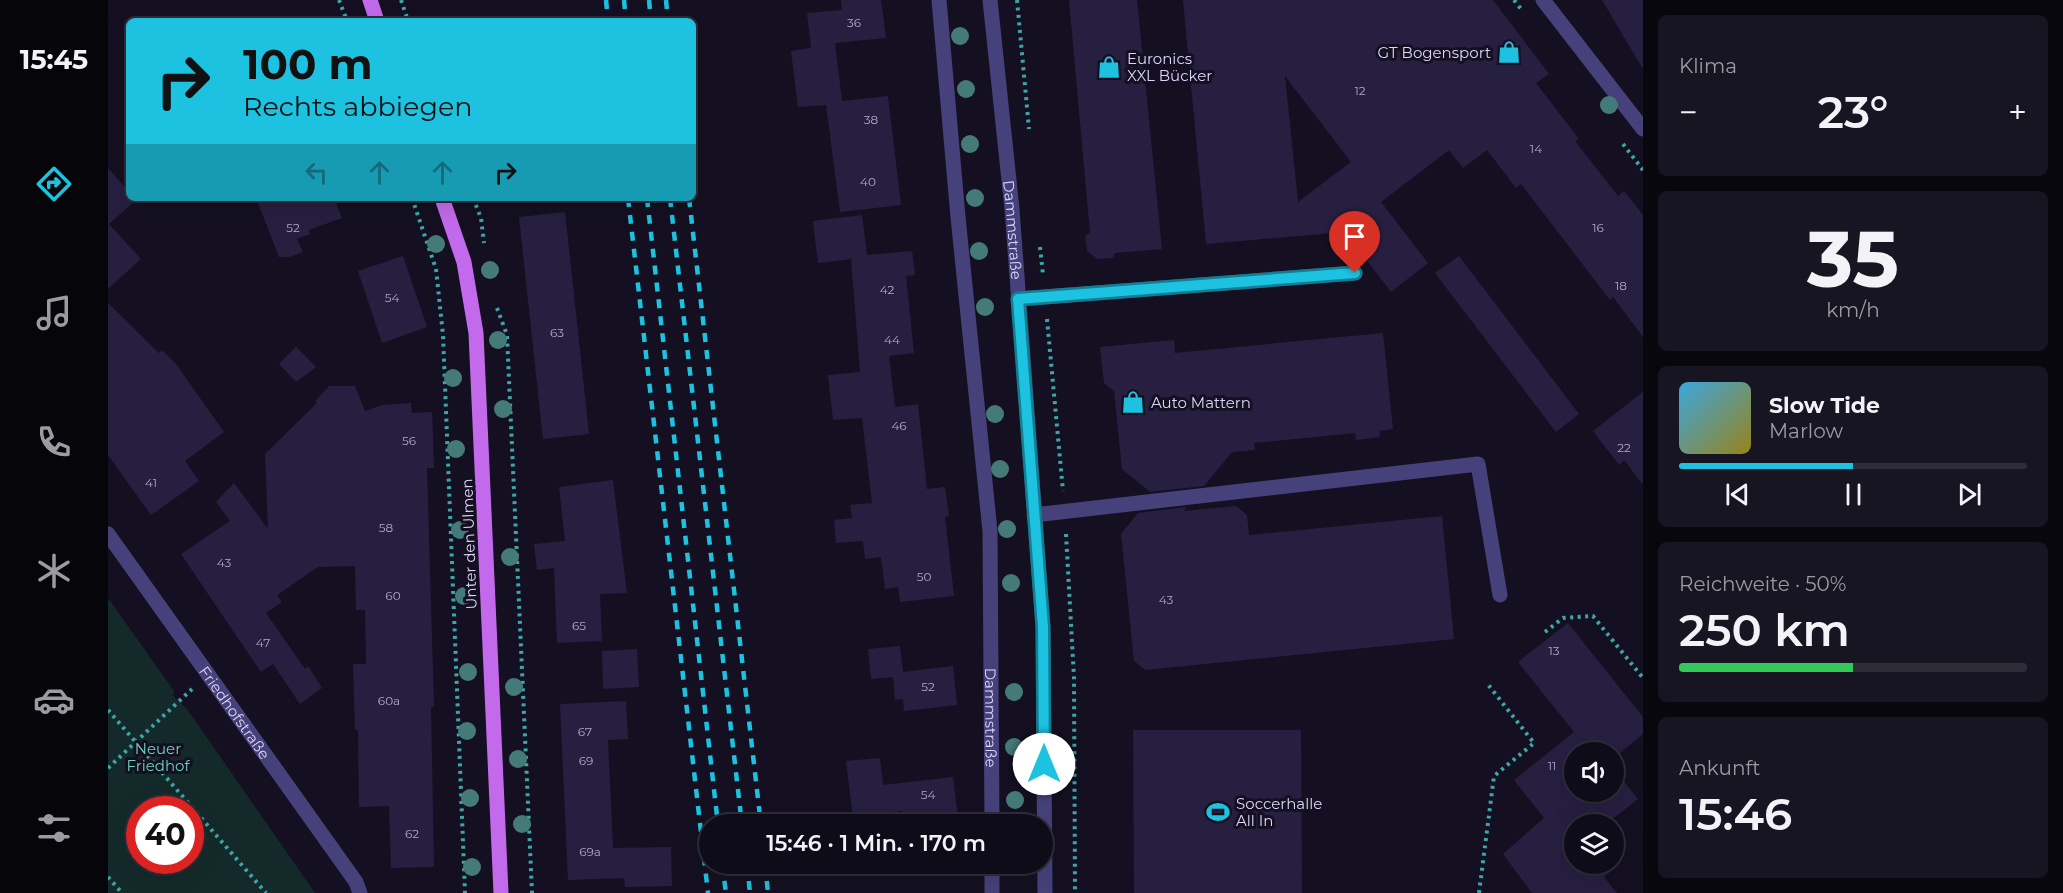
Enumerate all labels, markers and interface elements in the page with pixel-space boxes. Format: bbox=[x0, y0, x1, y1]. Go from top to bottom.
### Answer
house number: 36 bbox=[847, 15, 861, 30]
text: 100 m bbox=[243, 38, 372, 90]
shop icon: GT Bogensport bbox=[1496, 39, 1522, 65]
icon: right bbox=[144, 42, 222, 120]
text: 15:45 bbox=[20, 43, 88, 76]
place label: GT Bogensport bbox=[1377, 43, 1491, 62]
place label: Euronics XXL Bücker bbox=[1127, 49, 1212, 85]
shop icon: Euronics XXL Bücker bbox=[1096, 54, 1122, 80]
text: Klima bbox=[1679, 54, 1737, 78]
house number: 12 bbox=[1354, 83, 1366, 98]
text: 23° bbox=[1818, 84, 1888, 139]
text: Rechts abbiegen bbox=[243, 90, 472, 123]
text: − bbox=[1679, 92, 1698, 132]
text: + bbox=[2008, 92, 2027, 132]
house number: 38 bbox=[864, 112, 879, 127]
house number: 14 bbox=[1530, 141, 1542, 156]
icon: left bbox=[300, 156, 333, 189]
icon: ahead bbox=[363, 156, 396, 189]
icon: ahead bbox=[426, 156, 459, 189]
icon: right bbox=[489, 156, 522, 189]
icon: directions bbox=[33, 163, 75, 205]
house number: 40 bbox=[860, 174, 876, 189]
street label: Dammstraße bbox=[1000, 179, 1027, 280]
pin bbox=[1329, 211, 1380, 273]
text: 35 bbox=[1807, 211, 1899, 307]
house number: 52 bbox=[286, 220, 300, 235]
icon: arrive bbox=[1338, 220, 1371, 253]
house number: 16 bbox=[1592, 220, 1604, 235]
house number: 18 bbox=[1615, 278, 1627, 293]
house number: 42 bbox=[880, 282, 895, 297]
house number: 54 bbox=[385, 290, 399, 305]
icon: music bbox=[33, 292, 75, 334]
text: km/h bbox=[1826, 298, 1880, 322]
house number: 63 bbox=[550, 325, 564, 340]
house number: 44 bbox=[884, 332, 900, 347]
shop icon: Auto Mattern bbox=[1120, 389, 1146, 415]
text: Slow Tide bbox=[1769, 392, 1880, 419]
place label: Auto Mattern bbox=[1151, 393, 1251, 412]
house number: 46 bbox=[891, 418, 907, 433]
text: Marlow bbox=[1769, 419, 1843, 443]
icon: phone bbox=[33, 421, 75, 463]
house number: 56 bbox=[402, 433, 416, 448]
house number: 22 bbox=[1617, 440, 1631, 455]
house number: 41 bbox=[145, 475, 157, 490]
street label: Unter den Ulmen bbox=[457, 478, 481, 610]
icon: previous bbox=[1721, 478, 1754, 511]
icon: pause bbox=[1837, 478, 1870, 511]
icon: next bbox=[1953, 478, 1986, 511]
house number: 58 bbox=[379, 520, 394, 535]
icon: climate bbox=[33, 550, 75, 592]
house number: 43 bbox=[217, 555, 231, 570]
house number: 50 bbox=[917, 569, 931, 584]
text: Reichweite · 50% bbox=[1679, 572, 1846, 596]
house number: 60 bbox=[385, 588, 401, 603]
house number: 43 bbox=[1159, 592, 1173, 607]
text: 250 km bbox=[1679, 602, 1850, 657]
house number: 65 bbox=[572, 618, 586, 633]
house number: 47 bbox=[256, 635, 270, 650]
house number: 13 bbox=[1548, 643, 1560, 658]
street label: Friedhofstraße bbox=[195, 662, 275, 763]
street label: Dammstraße bbox=[981, 668, 1001, 768]
icon: car bbox=[33, 679, 75, 721]
house number: 52 bbox=[921, 679, 935, 694]
house number: 60a bbox=[378, 693, 400, 708]
house number: 67 bbox=[578, 724, 592, 739]
position arrow bbox=[1012, 732, 1076, 796]
park label: Neuer Friedhof bbox=[126, 739, 190, 775]
map controls bbox=[1564, 742, 1624, 874]
button: sound bbox=[1564, 742, 1624, 802]
house number: 69 bbox=[579, 753, 593, 768]
text: Ankunft bbox=[1679, 756, 1760, 780]
house number: 11 bbox=[1548, 758, 1556, 773]
text: 15:46 bbox=[1679, 786, 1792, 841]
house number: 54 bbox=[921, 787, 935, 802]
place label: Soccerhalle All In bbox=[1236, 794, 1322, 830]
speed limit sign: 40 bbox=[126, 796, 204, 874]
sports icon: Soccerhalle All In bbox=[1205, 799, 1231, 825]
icon: filters bbox=[33, 807, 75, 849]
button: layers bbox=[1564, 814, 1624, 874]
house number: 62 bbox=[405, 826, 419, 841]
text: 15:46 · 1 Min. · 170 m bbox=[766, 830, 986, 857]
house number: 69a bbox=[579, 844, 601, 859]

